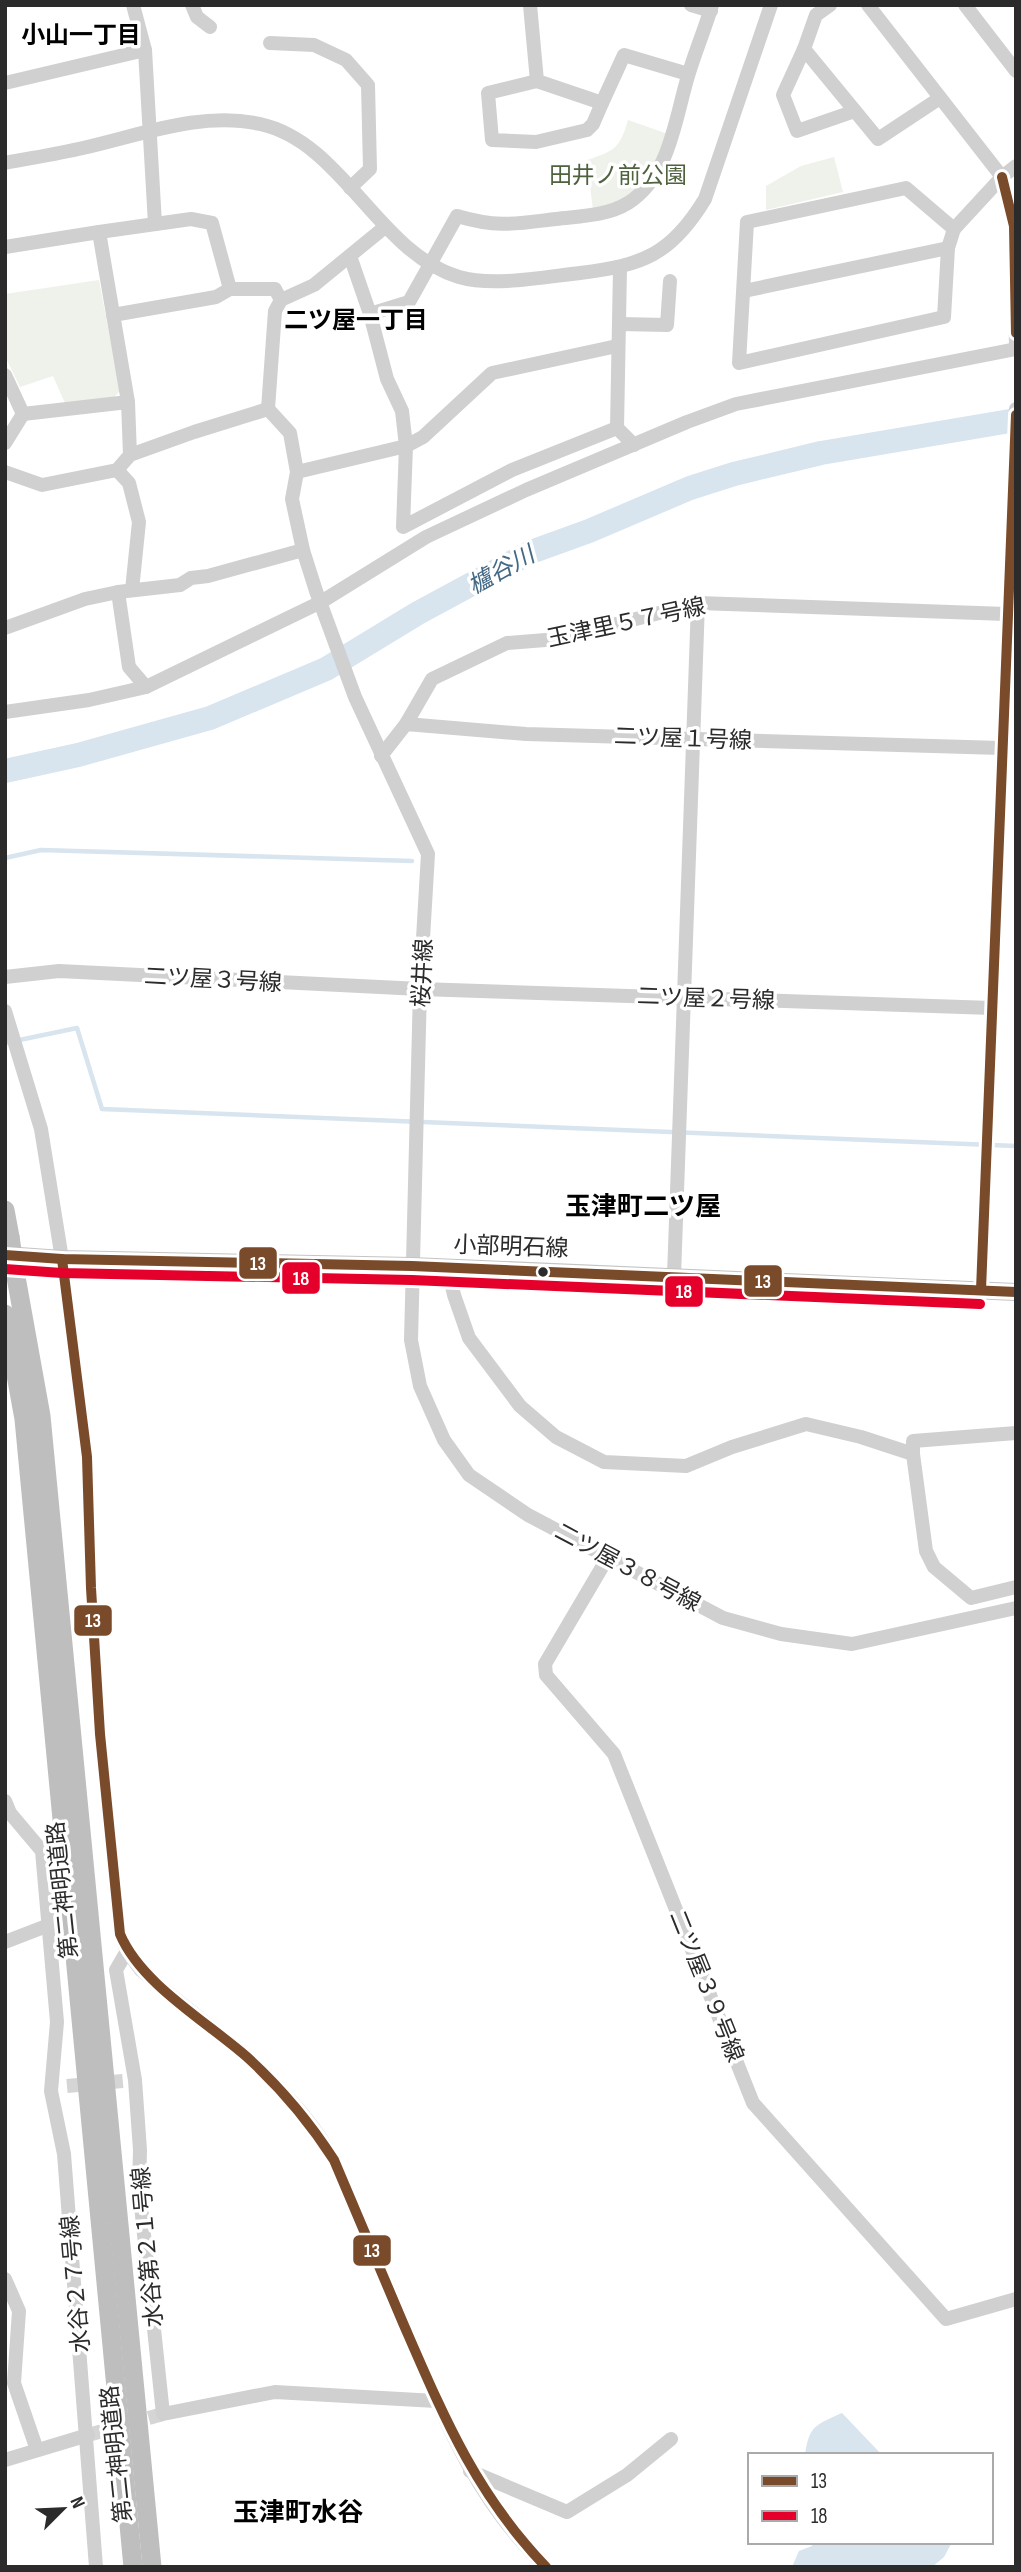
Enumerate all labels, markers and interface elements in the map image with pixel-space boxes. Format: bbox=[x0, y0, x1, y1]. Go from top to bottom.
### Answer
district label: 小山一丁目 bbox=[21, 21, 141, 50]
park label: 田井ノ前公園 bbox=[549, 162, 687, 190]
district label: 二ツ屋一丁目 bbox=[284, 306, 428, 335]
water label: 櫨谷川 bbox=[463, 539, 542, 601]
street label: 玉津里５７号線 bbox=[545, 593, 708, 653]
street label: 二ツ屋１号線 bbox=[614, 723, 752, 755]
street label: 桜井線 bbox=[407, 938, 439, 1008]
street label: 二ツ屋３号線 bbox=[143, 962, 283, 998]
street label: 二ツ屋２号線 bbox=[637, 983, 775, 1015]
district label: 玉津町二ツ屋 bbox=[565, 1192, 721, 1223]
street label: 小部明石線 bbox=[453, 1231, 569, 1263]
line badge: 13 bbox=[238, 1246, 278, 1280]
text: 13 bbox=[250, 1253, 266, 1276]
line badge: 18 bbox=[281, 1261, 321, 1295]
line badge: 13 bbox=[743, 1264, 783, 1298]
unlabelled marker bbox=[536, 1265, 550, 1279]
text: 18 bbox=[293, 1268, 309, 1291]
text: 13 bbox=[755, 1271, 771, 1294]
line badge: 18 bbox=[664, 1275, 704, 1308]
text: 18 bbox=[676, 1281, 692, 1304]
street label: 二ツ屋３８号線 bbox=[550, 1518, 705, 1618]
line badge: 13 bbox=[73, 1604, 113, 1637]
text: 13 bbox=[85, 1610, 101, 1633]
street label: 第二神明道路 bbox=[42, 1820, 84, 1960]
street label: 二ツ屋３９号線 bbox=[663, 1906, 749, 2066]
street label: 水谷第２１号線 bbox=[127, 2165, 169, 2328]
street label: 水谷２７号線 bbox=[56, 2214, 96, 2354]
line badge: 13 bbox=[352, 2234, 392, 2267]
text: 13 bbox=[364, 2240, 380, 2263]
street label: 第二神明道路 bbox=[96, 2384, 138, 2524]
legend bbox=[748, 2453, 993, 2544]
text: 13 bbox=[811, 2469, 827, 2494]
north arrow bbox=[28, 2474, 98, 2544]
text: N bbox=[65, 2493, 90, 2512]
district label: 玉津町水谷 bbox=[233, 2498, 363, 2529]
text: 18 bbox=[811, 2504, 828, 2529]

